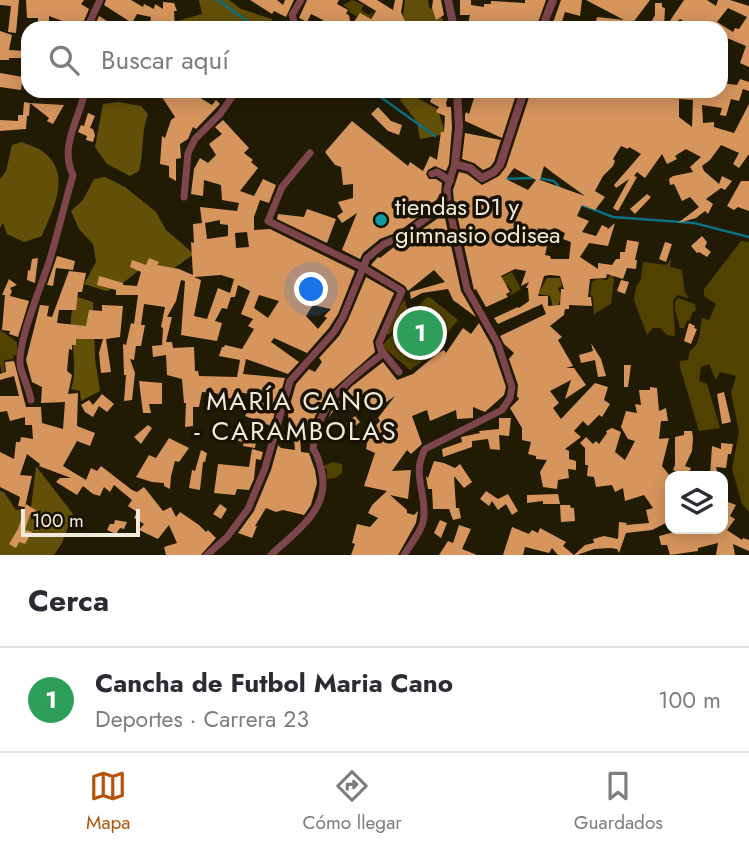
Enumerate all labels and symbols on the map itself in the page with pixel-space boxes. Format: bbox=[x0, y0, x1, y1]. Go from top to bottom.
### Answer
place label: tiendas D1 y gimnasio odisea bbox=[395, 189, 561, 252]
marker: tiendas D1 y gimnasio odisea bbox=[373, 212, 389, 228]
your location bbox=[294, 272, 328, 306]
pin: 1 bbox=[397, 307, 443, 359]
district label: MARÍA CANO - CARAMBOLAS bbox=[194, 382, 398, 450]
scale bar bbox=[21, 506, 140, 538]

